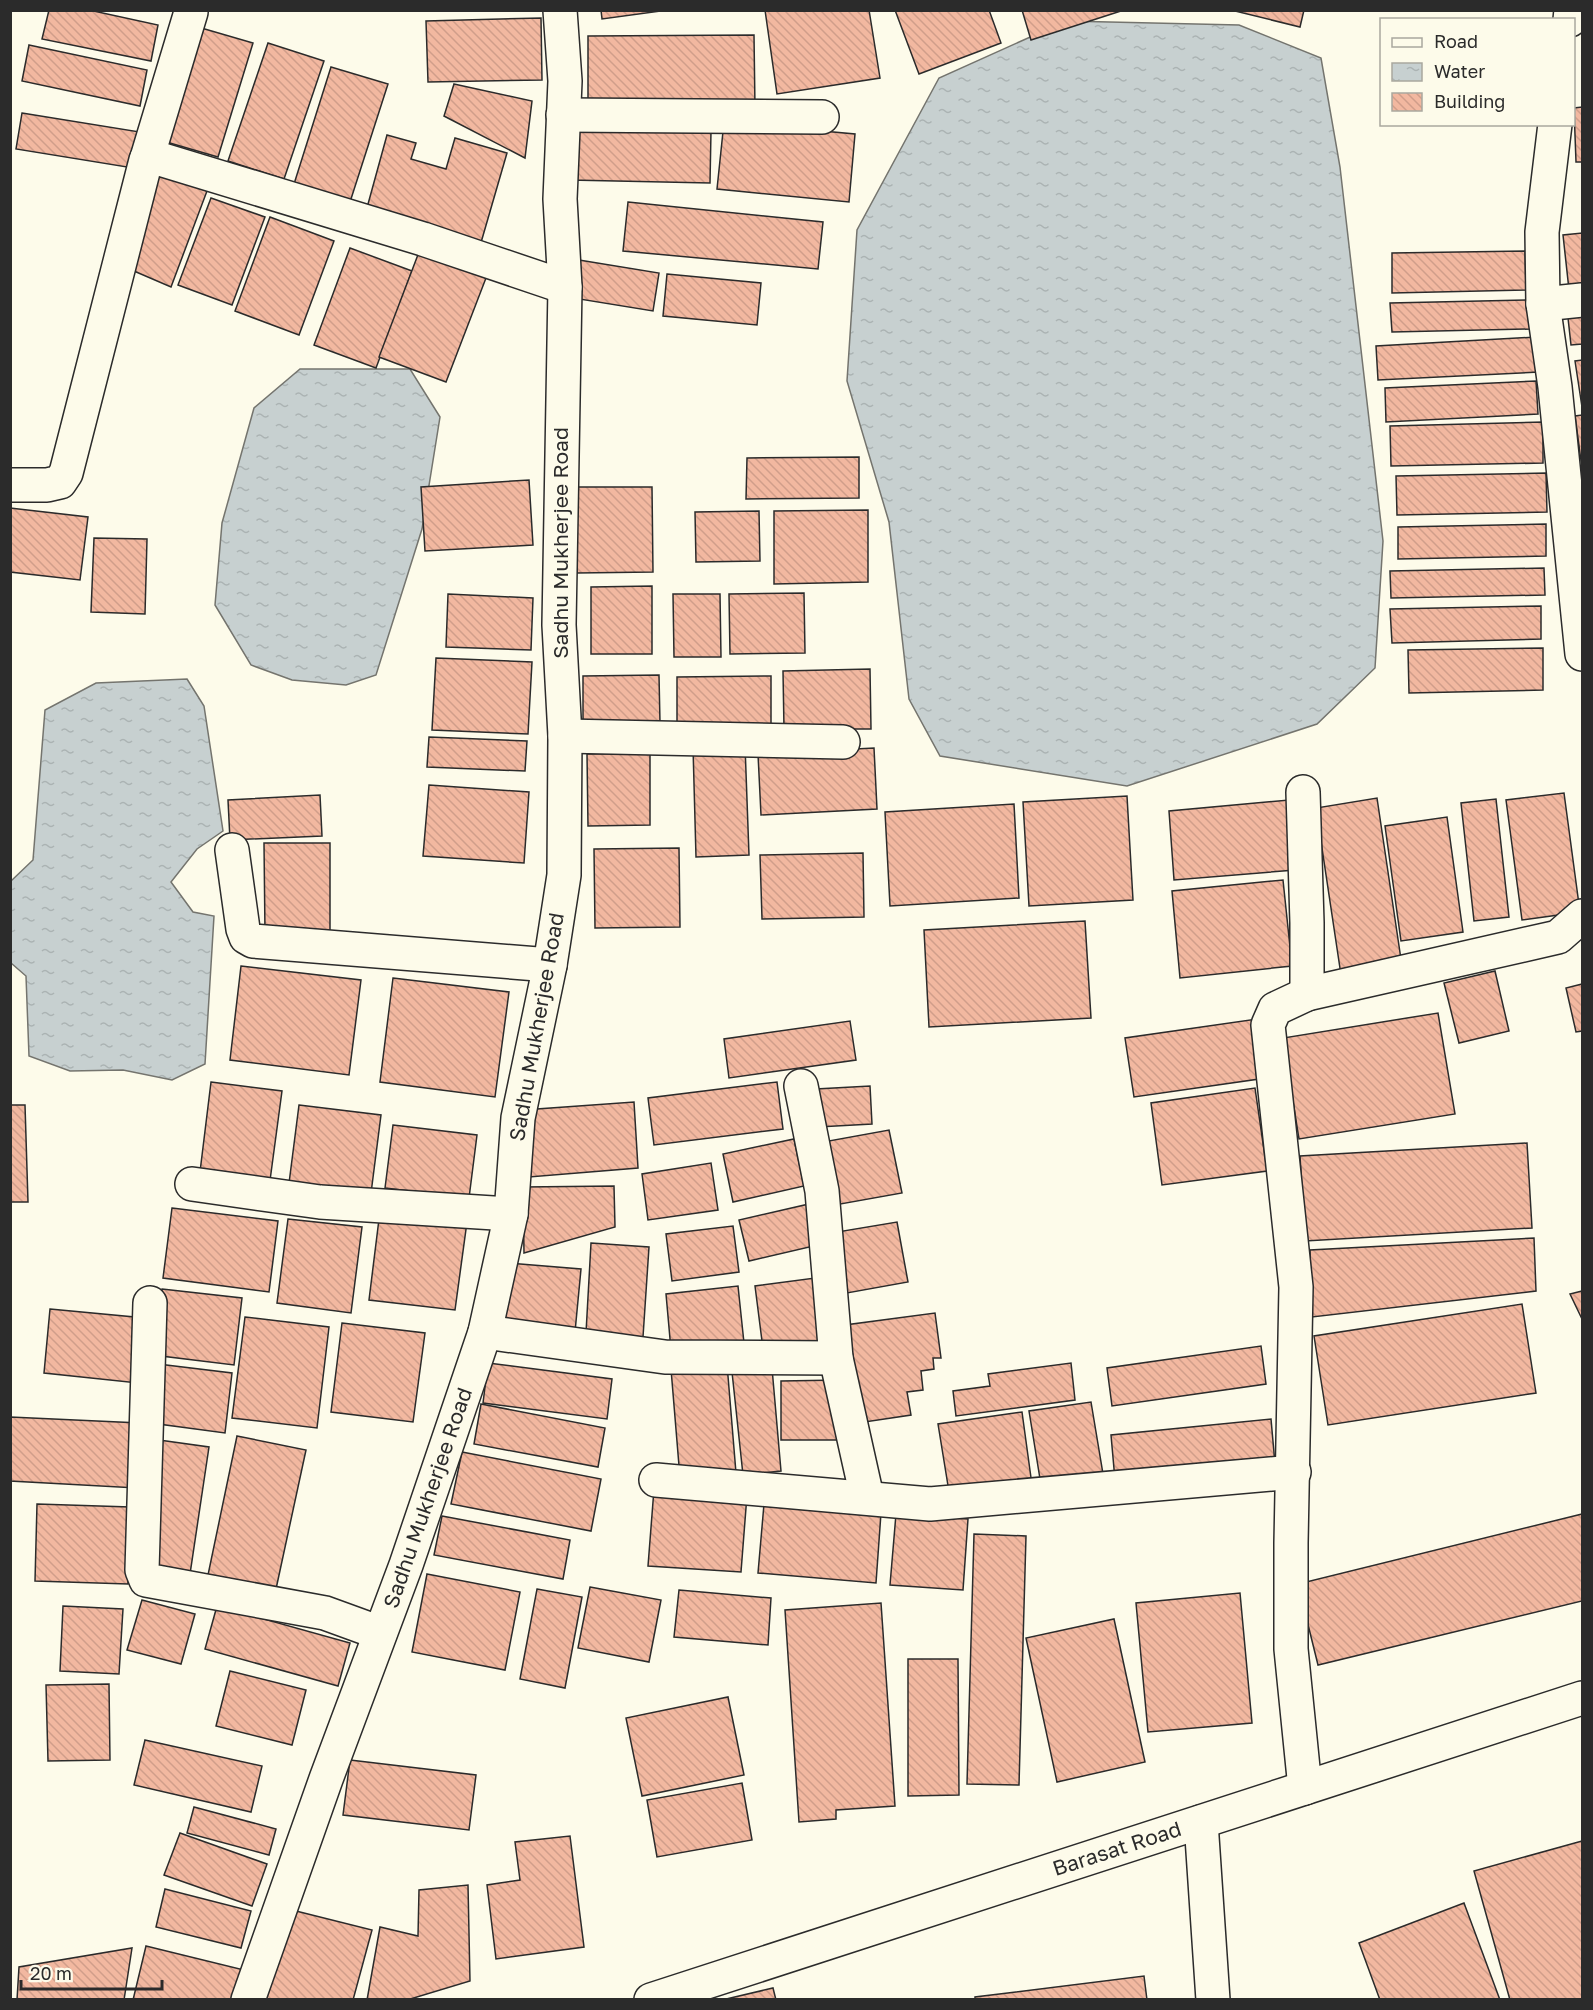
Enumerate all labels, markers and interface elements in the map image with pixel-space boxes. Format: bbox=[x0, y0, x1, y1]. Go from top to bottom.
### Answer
legend bbox=[1380, 18, 1575, 126]
text: Road bbox=[1434, 30, 1478, 52]
text: Water bbox=[1434, 60, 1485, 82]
text: Building bbox=[1434, 90, 1505, 112]
street label: Sadhu Mukherjee Road bbox=[547, 427, 573, 659]
street label: Sadhu Mukherjee Road bbox=[503, 910, 569, 1143]
street label: Sadhu Mukherjee Road bbox=[377, 1384, 477, 1611]
street label: Barasat Road bbox=[1049, 1815, 1184, 1881]
scale bar bbox=[21, 1953, 162, 1991]
text: 20 m bbox=[30, 1962, 72, 1984]

